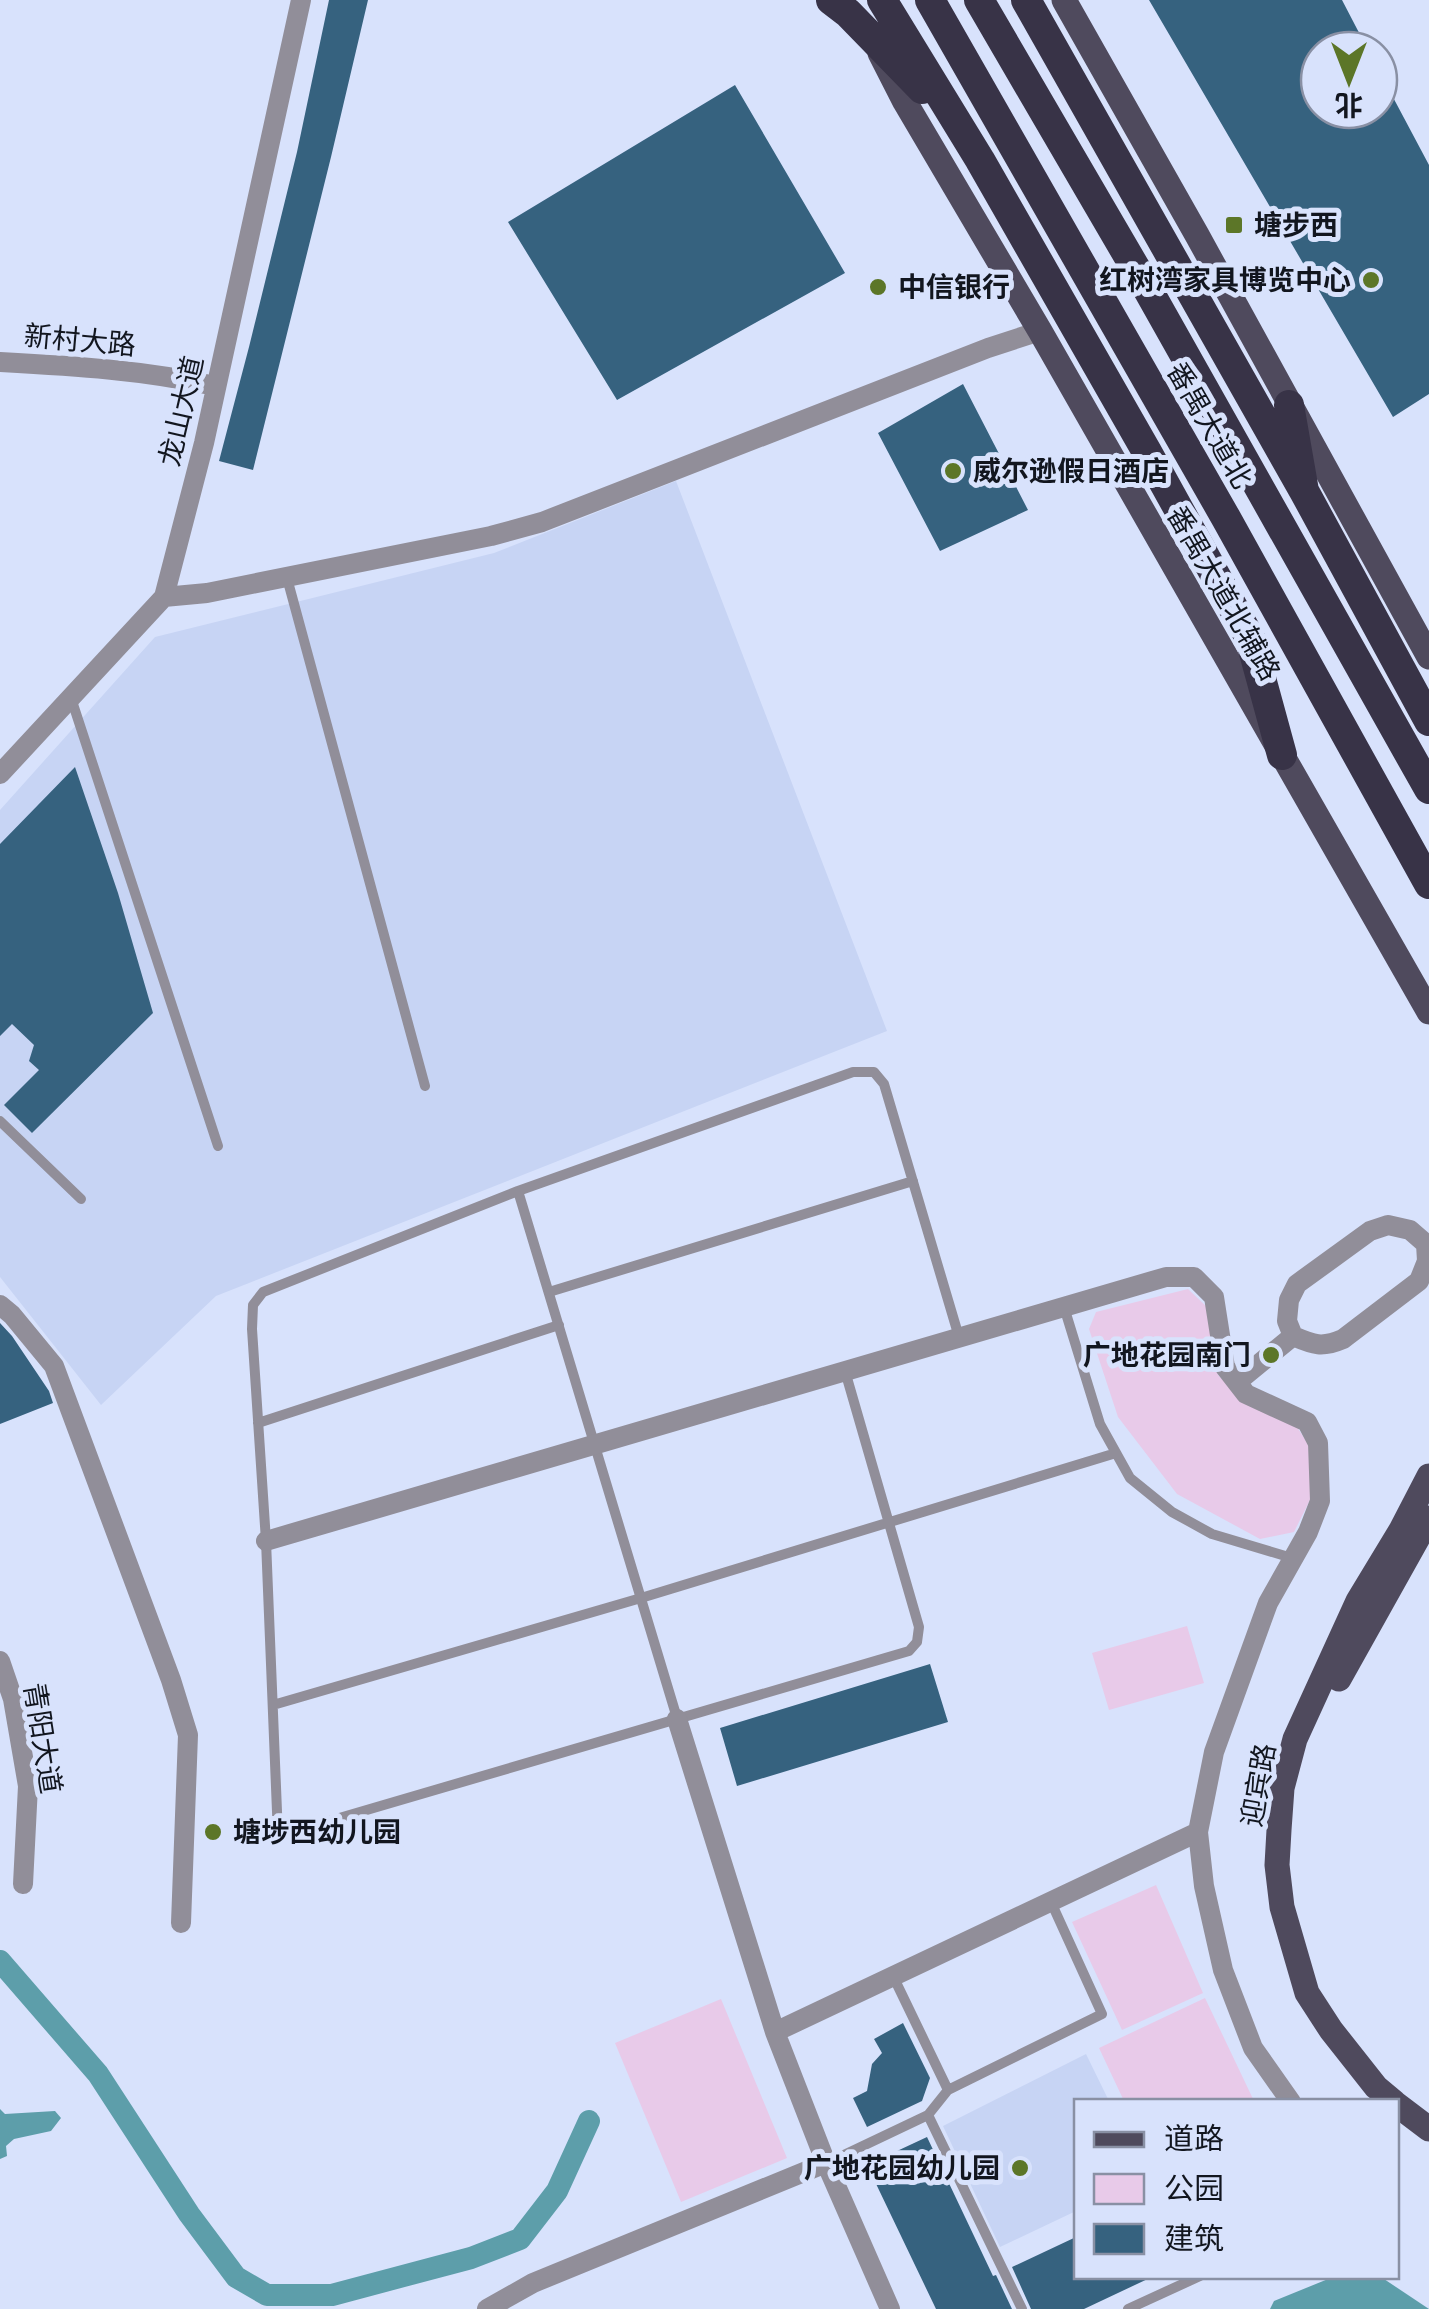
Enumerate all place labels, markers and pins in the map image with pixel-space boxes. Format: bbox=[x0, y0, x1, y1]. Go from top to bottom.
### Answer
place label: 塘步西 bbox=[1254, 208, 1338, 242]
marker: 塘步西 bbox=[1223, 214, 1245, 236]
place label: 红树湾家具博览中心 bbox=[1099, 263, 1351, 297]
marker: 红树湾家具博览中心 bbox=[1360, 269, 1382, 291]
place label: 中信银行 bbox=[898, 270, 1010, 304]
marker: 中信银行 bbox=[867, 276, 889, 298]
place label: 威尔逊假日酒店 bbox=[973, 454, 1169, 488]
marker: 威尔逊假日酒店 bbox=[942, 460, 964, 482]
place label: 广地花园南门 bbox=[1083, 1338, 1251, 1372]
marker: 广地花园南门 bbox=[1260, 1344, 1282, 1366]
place label: 塘埗西幼儿园 bbox=[233, 1815, 401, 1849]
marker: 塘埗西幼儿园 bbox=[202, 1821, 224, 1843]
place label: 广地花园幼儿园 bbox=[804, 2151, 1000, 2185]
marker: 广地花园幼儿园 bbox=[1009, 2157, 1031, 2179]

